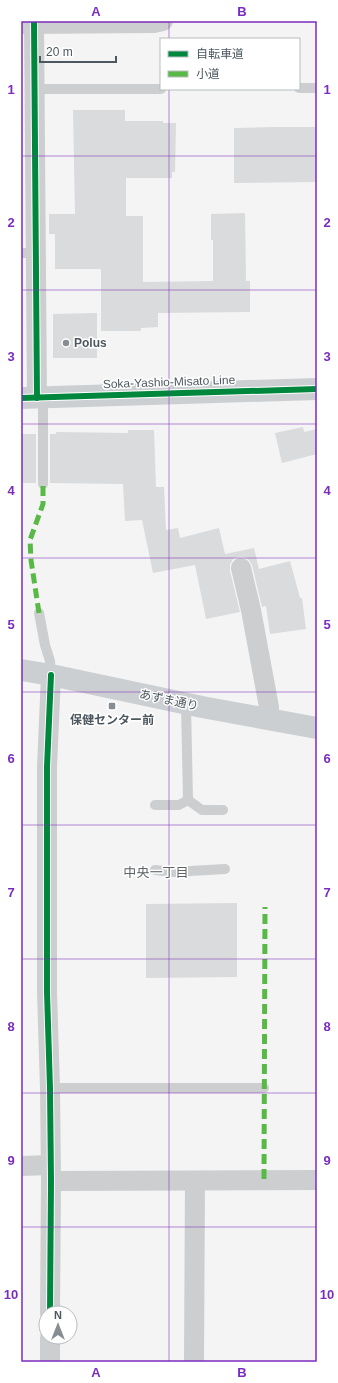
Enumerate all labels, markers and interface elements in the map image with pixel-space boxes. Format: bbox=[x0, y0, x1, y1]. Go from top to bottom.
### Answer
text: A bbox=[91, 4, 101, 19]
text: B bbox=[237, 4, 247, 19]
scale bar bbox=[40, 38, 116, 64]
legend bbox=[160, 38, 300, 90]
text: 20 m bbox=[46, 45, 73, 59]
text: 自転車道 bbox=[196, 47, 244, 61]
text: 小道 bbox=[196, 67, 220, 81]
text: 1 bbox=[7, 82, 15, 97]
text: 1 bbox=[323, 82, 331, 97]
text: 2 bbox=[7, 215, 15, 230]
text: 2 bbox=[323, 215, 331, 230]
place label: Polus bbox=[74, 336, 107, 350]
marker: Polus bbox=[61, 338, 71, 348]
text: 3 bbox=[7, 349, 15, 364]
text: 3 bbox=[323, 349, 331, 364]
street label: Soka-Yashio-Misato Line bbox=[103, 373, 236, 391]
text: 4 bbox=[7, 483, 15, 498]
text: 4 bbox=[323, 483, 331, 498]
text: 5 bbox=[7, 617, 15, 632]
text: 5 bbox=[323, 617, 331, 632]
street label: あずま通り bbox=[138, 687, 200, 713]
marker: 保健センター前 bbox=[107, 701, 117, 711]
place label: 保健センター前 bbox=[70, 713, 154, 727]
text: 6 bbox=[7, 751, 15, 766]
text: 6 bbox=[323, 751, 331, 766]
district label: 中央一丁目 bbox=[123, 865, 189, 880]
text: 7 bbox=[7, 885, 15, 900]
text: 7 bbox=[323, 885, 331, 900]
text: 8 bbox=[7, 1019, 15, 1034]
text: 8 bbox=[323, 1019, 331, 1034]
text: 9 bbox=[7, 1153, 15, 1168]
text: 9 bbox=[323, 1153, 331, 1168]
text: 10 bbox=[4, 1287, 18, 1302]
text: 10 bbox=[320, 1287, 334, 1302]
north arrow bbox=[38, 1305, 78, 1345]
text: N bbox=[54, 1309, 62, 1321]
text: A bbox=[91, 1365, 101, 1380]
text: B bbox=[237, 1365, 247, 1380]

